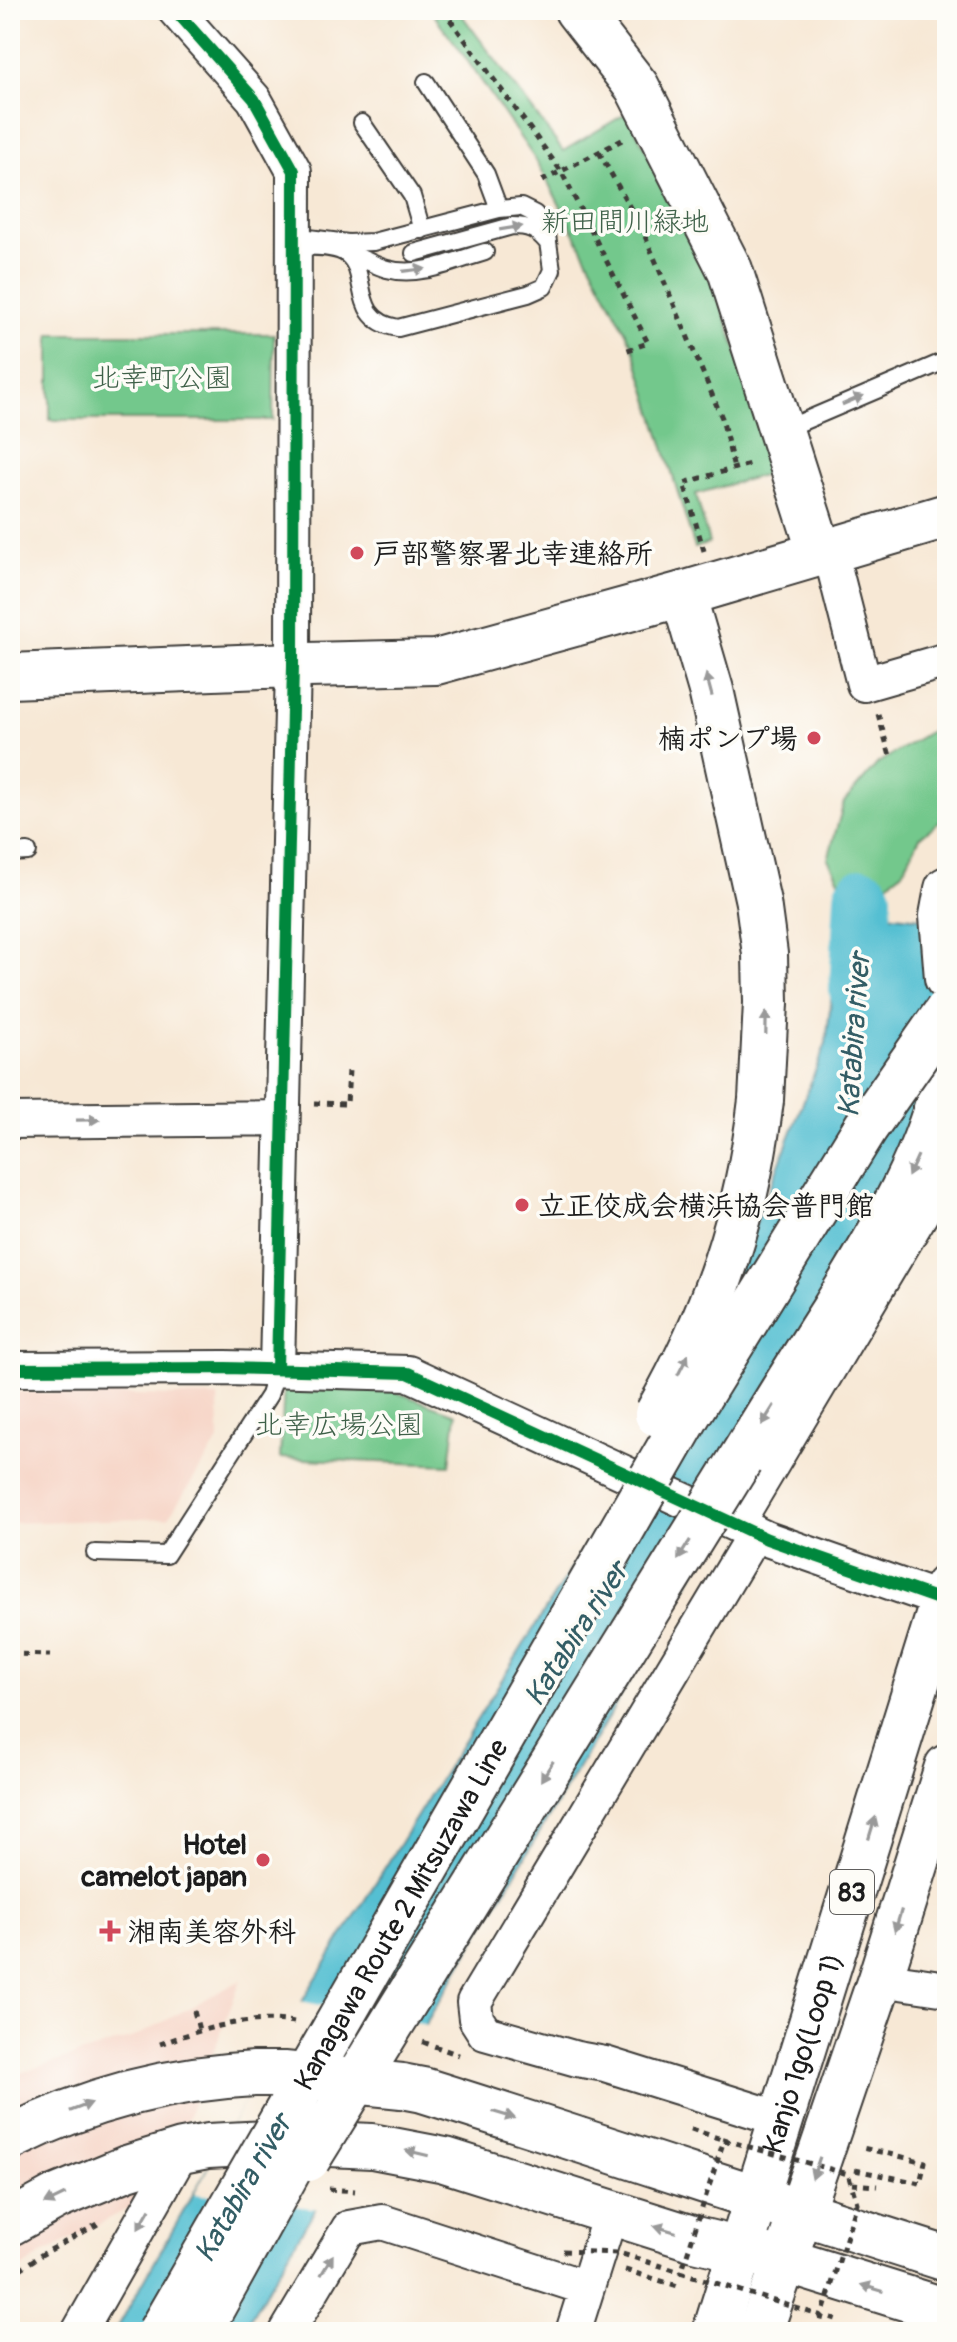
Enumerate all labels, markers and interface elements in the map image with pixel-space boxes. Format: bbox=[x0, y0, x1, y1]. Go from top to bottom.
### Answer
park label: 新田間川緑地 bbox=[541, 205, 709, 240]
one-way arrow bbox=[499, 221, 524, 234]
one-way arrow bbox=[401, 264, 426, 277]
park label: 北幸町公園 bbox=[92, 361, 232, 396]
one-way arrow bbox=[841, 394, 865, 407]
place label: 戸部警察署北幸連絡所 bbox=[373, 537, 653, 572]
marker: 戸部警察署北幸連絡所 bbox=[348, 544, 366, 562]
one-way arrow bbox=[702, 672, 715, 696]
place label: 楠ポンプ場 bbox=[658, 722, 798, 757]
marker: 楠ポンプ場 bbox=[805, 729, 823, 747]
water label: Katabira river bbox=[830, 948, 879, 1118]
one-way arrow bbox=[759, 1010, 772, 1035]
one-way arrow bbox=[76, 1113, 101, 1126]
one-way arrow bbox=[906, 1154, 920, 1178]
place label: 立正佼成会横浜協会普門館 bbox=[538, 1189, 874, 1224]
marker: 立正佼成会横浜協会普門館 bbox=[513, 1196, 531, 1214]
one-way arrow bbox=[676, 1354, 690, 1377]
one-way arrow bbox=[761, 1404, 775, 1426]
park label: 北幸広場公園 bbox=[255, 1408, 423, 1443]
one-way arrow bbox=[677, 1539, 691, 1561]
water label: Katabira river bbox=[516, 1553, 638, 1713]
street label: Kanagawa Route 2 Mitsuzawa Line bbox=[287, 1733, 517, 2097]
one-way arrow bbox=[541, 1760, 555, 1782]
one-way arrow bbox=[866, 1816, 879, 1840]
place label: Hotel camelot japan bbox=[80, 1828, 247, 1895]
marker: Hotel camelot japan bbox=[254, 1851, 272, 1869]
road number: 83 bbox=[830, 1870, 874, 1914]
one-way arrow bbox=[892, 1910, 904, 1934]
place label: 湘南美容外科 bbox=[128, 1915, 296, 1950]
marker: 湘南美容外科 bbox=[99, 1920, 121, 1942]
street label: Kanjo 1go(Loop 1) bbox=[756, 1949, 851, 2158]
one-way arrow bbox=[69, 2100, 93, 2113]
water label: Katabira river bbox=[186, 2105, 302, 2269]
one-way arrow bbox=[492, 2109, 516, 2122]
one-way arrow bbox=[404, 2147, 429, 2159]
one-way arrow bbox=[810, 2156, 822, 2180]
one-way arrow bbox=[44, 2192, 67, 2206]
one-way arrow bbox=[137, 2208, 151, 2230]
one-way arrow bbox=[653, 2223, 677, 2235]
one-way arrow bbox=[320, 2254, 334, 2276]
one-way arrow bbox=[860, 2281, 884, 2294]

